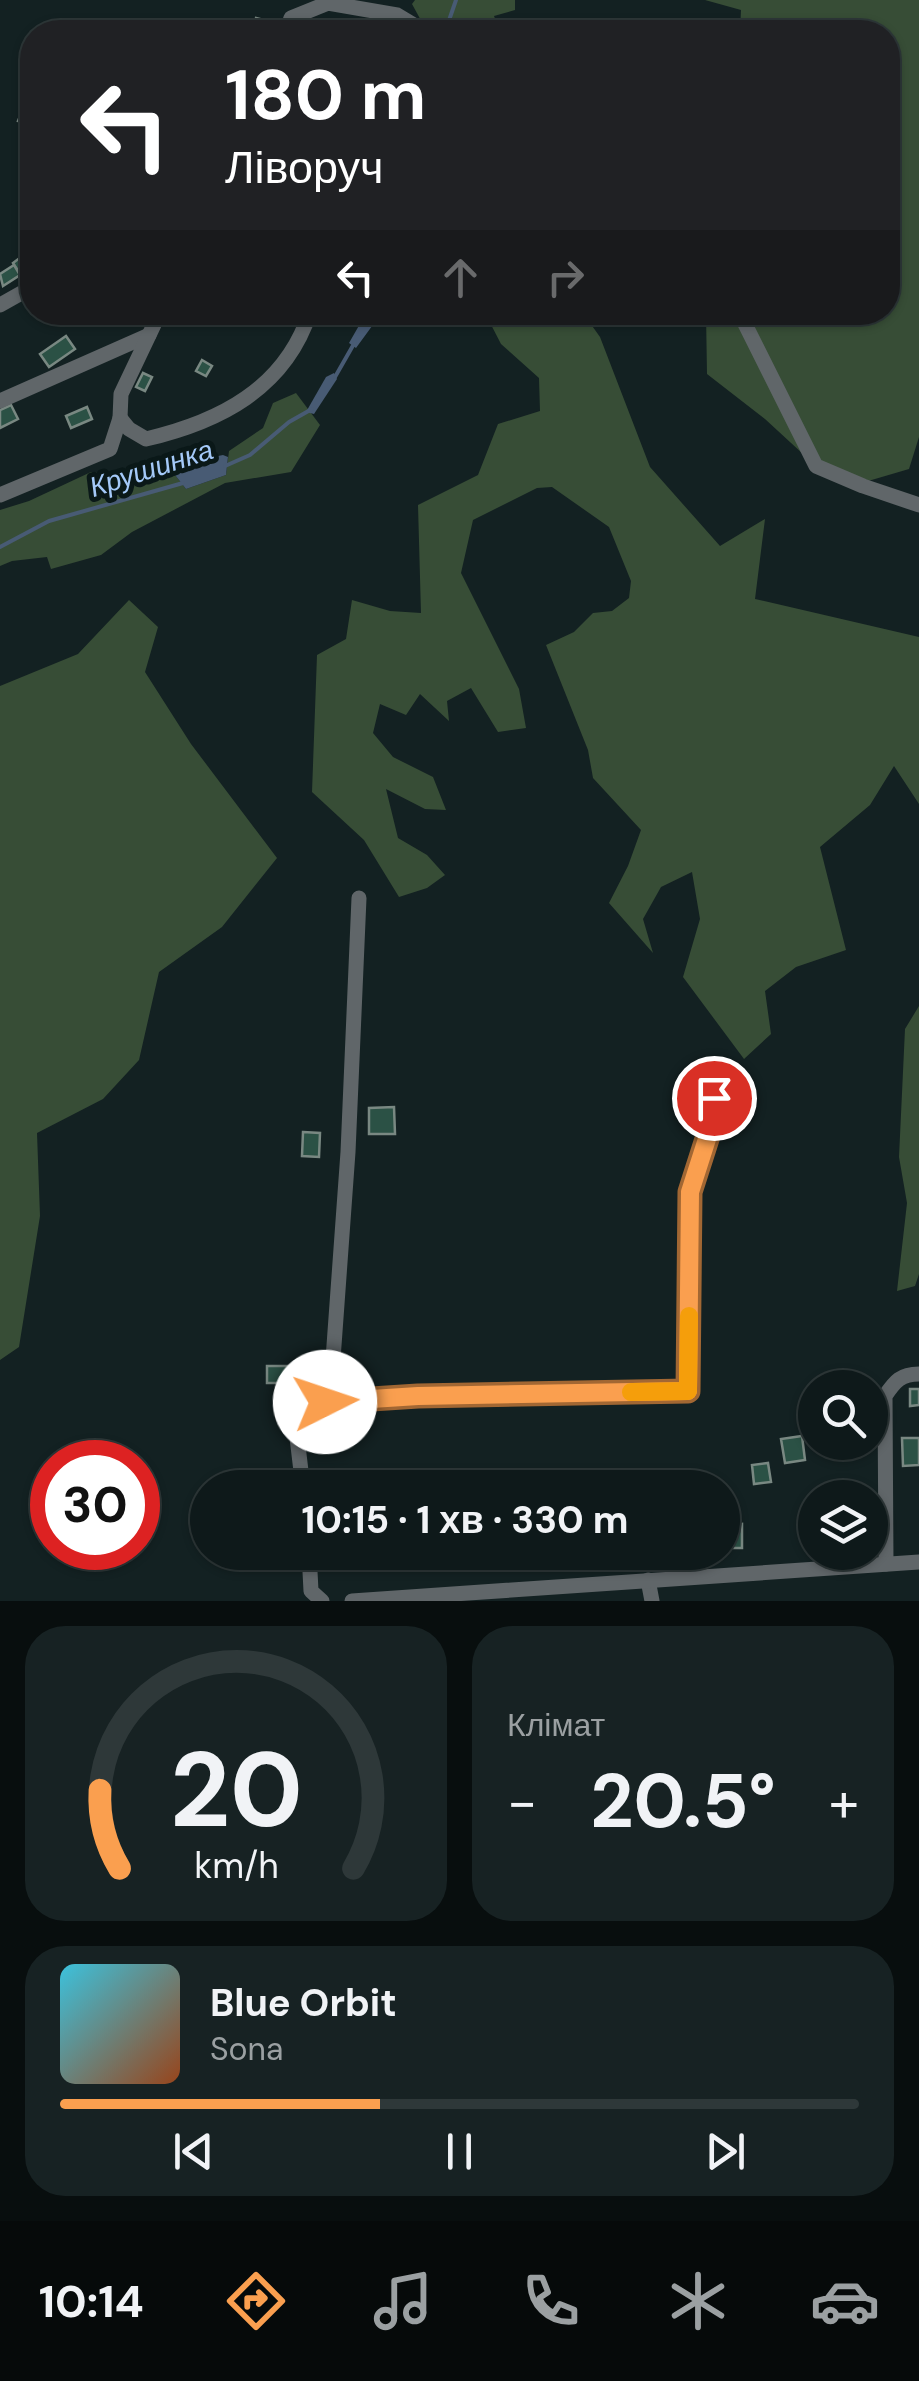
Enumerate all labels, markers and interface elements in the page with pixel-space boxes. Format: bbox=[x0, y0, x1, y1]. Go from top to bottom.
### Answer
text: 180 m bbox=[225, 50, 426, 141]
icon: left bbox=[60, 60, 190, 190]
text: Ліворуч bbox=[225, 138, 383, 197]
icon: left bbox=[328, 250, 383, 305]
icon: ahead bbox=[433, 250, 488, 305]
icon: right bbox=[538, 250, 593, 305]
water label: Крушинка bbox=[84, 431, 218, 506]
pin bbox=[672, 1056, 757, 1141]
icon: arrive bbox=[687, 1071, 742, 1126]
position arrow bbox=[273, 1350, 377, 1454]
map controls bbox=[798, 1370, 888, 1570]
button: search bbox=[798, 1370, 888, 1460]
speed limit sign: 30 bbox=[30, 1440, 160, 1570]
button: layers bbox=[798, 1480, 888, 1570]
text: 10:15 · 1 хв · 330 m bbox=[301, 1495, 629, 1545]
text: Клімат bbox=[507, 1704, 605, 1746]
text: 20 bbox=[170, 1723, 302, 1858]
text: 20.5° bbox=[590, 1753, 776, 1850]
text: − bbox=[507, 1766, 537, 1838]
text: + bbox=[829, 1766, 859, 1838]
text: km/h bbox=[194, 1843, 278, 1889]
text: Blue Orbit bbox=[210, 1978, 397, 2028]
text: Sona bbox=[210, 2028, 283, 2070]
icon: previous bbox=[166, 2124, 221, 2179]
icon: pause bbox=[432, 2124, 487, 2179]
icon: next bbox=[698, 2124, 753, 2179]
icon: directions bbox=[221, 2266, 291, 2336]
icon: music bbox=[368, 2266, 438, 2336]
icon: phone bbox=[516, 2266, 586, 2336]
icon: climate bbox=[663, 2266, 733, 2336]
icon: car bbox=[810, 2266, 880, 2336]
text: 10:14 bbox=[39, 2272, 144, 2331]

